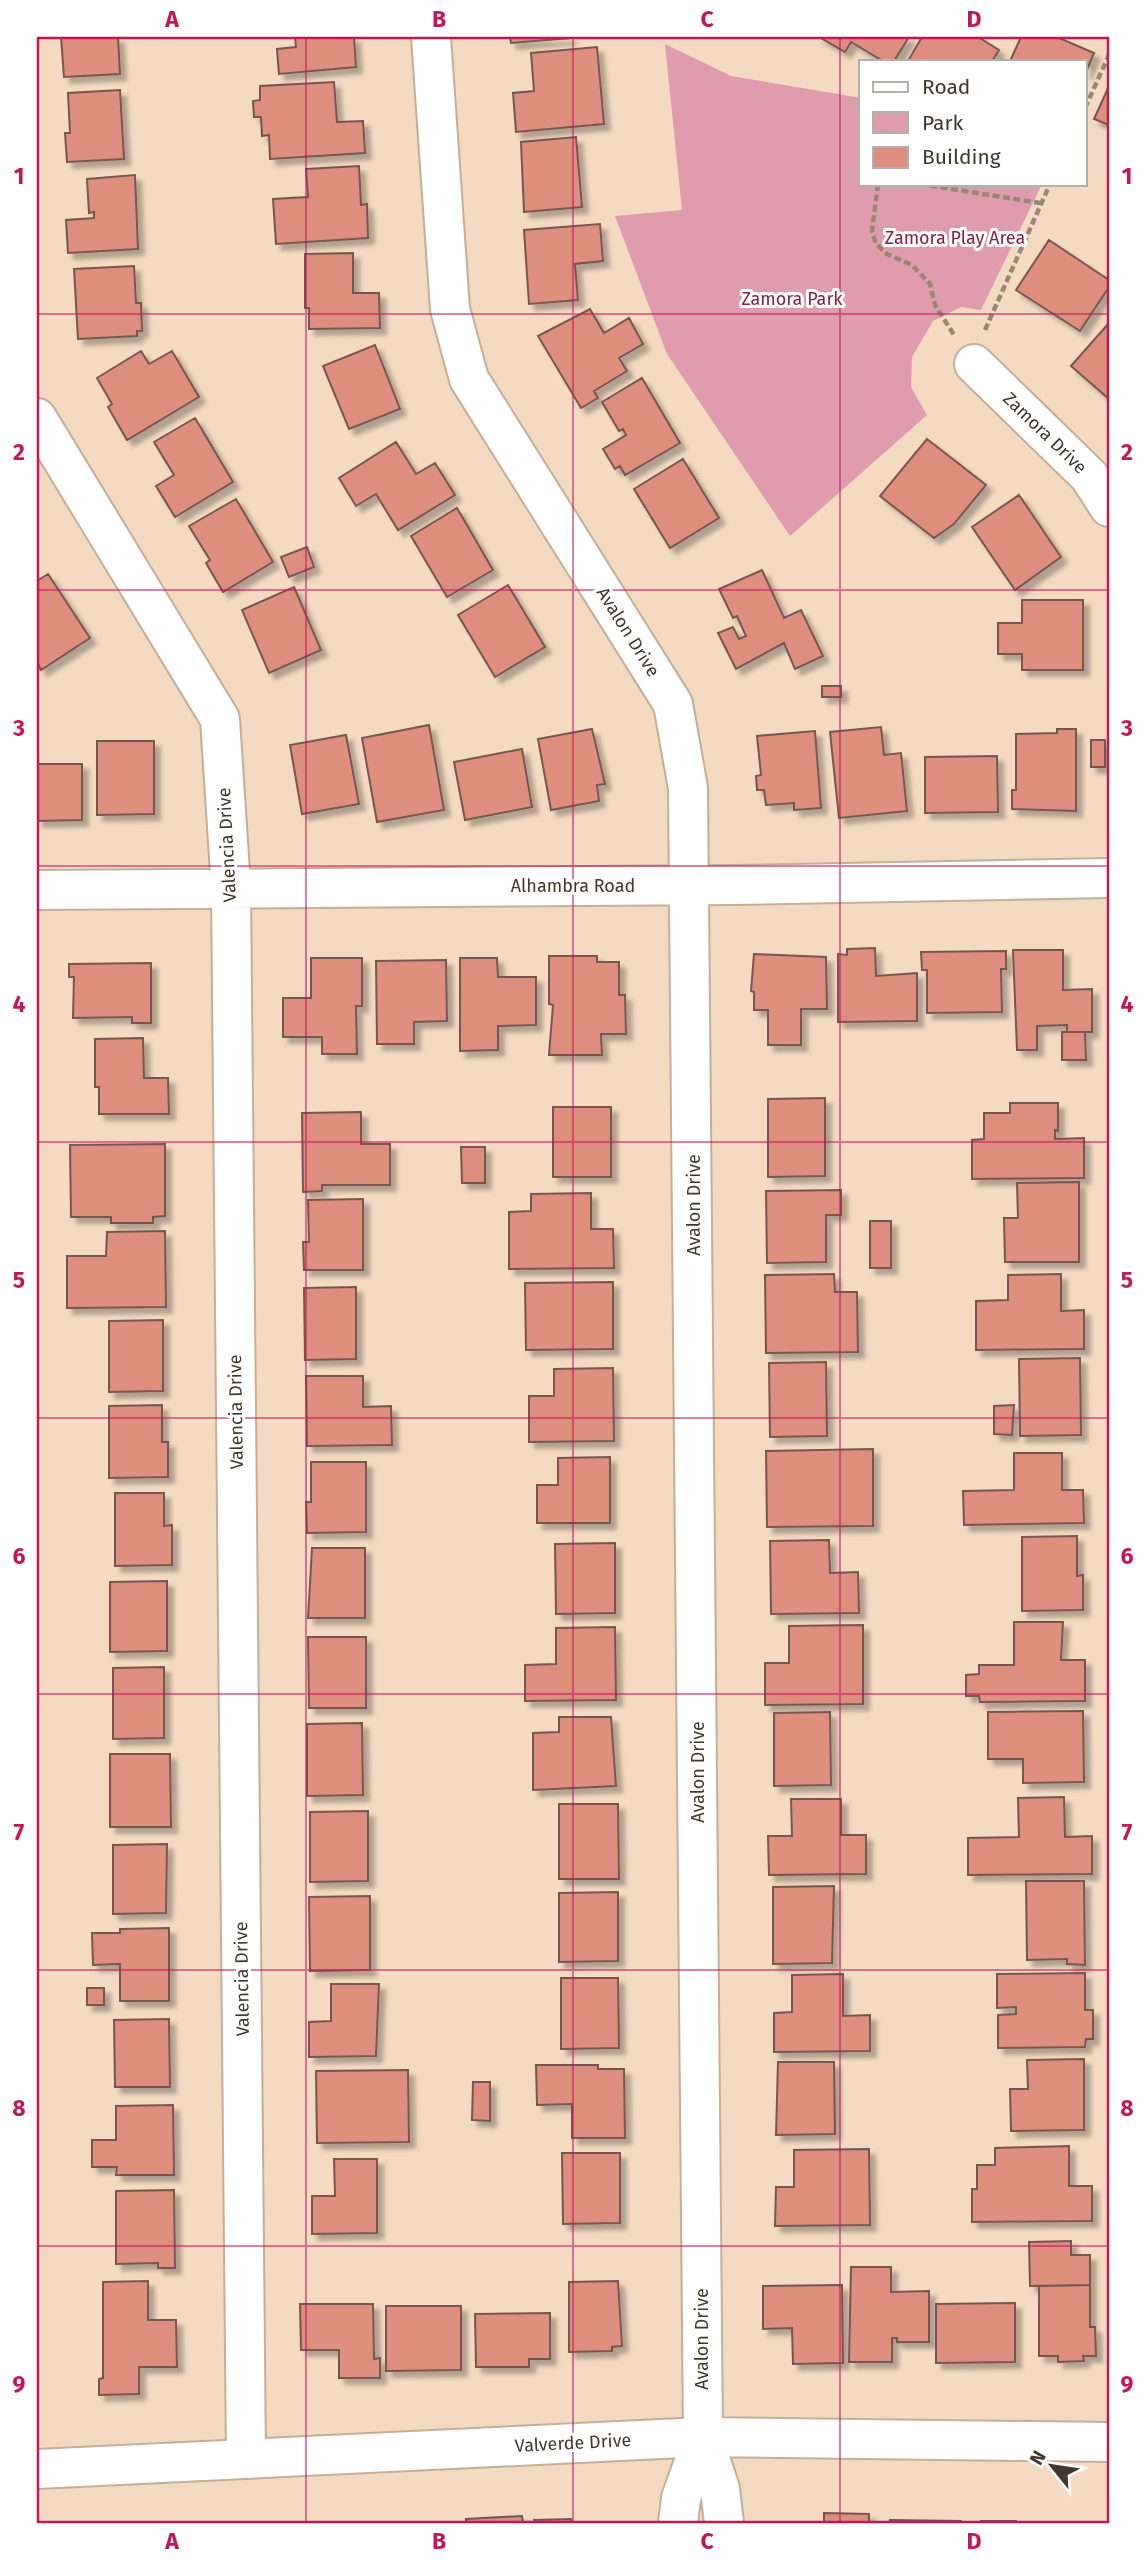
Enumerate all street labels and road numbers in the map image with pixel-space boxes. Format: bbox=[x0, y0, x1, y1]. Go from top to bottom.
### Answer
street label: Zamora Drive bbox=[999, 388, 1091, 478]
street label: Avalon Drive bbox=[592, 583, 664, 681]
street label: Valencia Drive bbox=[213, 787, 241, 903]
street label: Alhambra Road bbox=[511, 875, 635, 897]
street label: Avalon Drive bbox=[683, 1154, 705, 1256]
street label: Valencia Drive bbox=[224, 1354, 248, 1470]
street label: Avalon Drive bbox=[687, 1721, 709, 1823]
street label: Valencia Drive bbox=[230, 1921, 254, 2037]
street label: Avalon Drive bbox=[691, 2288, 713, 2390]
street label: Valverde Drive bbox=[514, 2429, 632, 2457]

